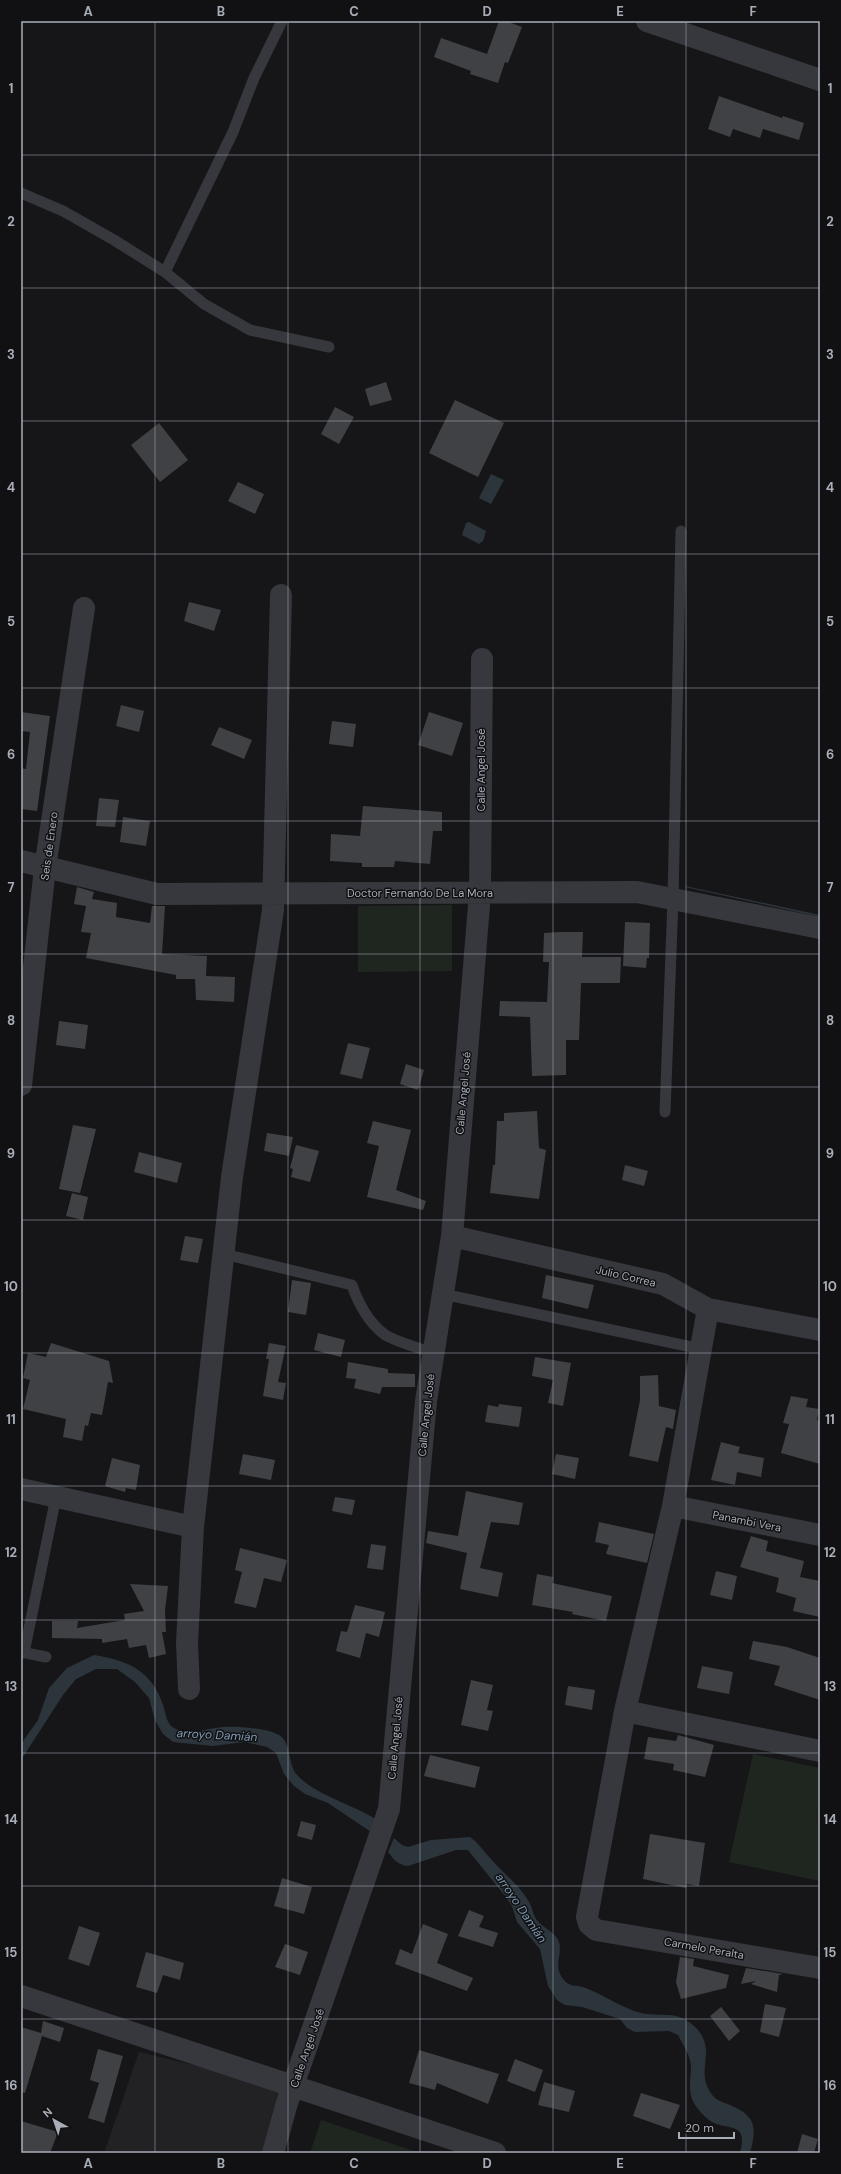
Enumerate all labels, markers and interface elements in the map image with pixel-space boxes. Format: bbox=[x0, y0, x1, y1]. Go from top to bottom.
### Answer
text: A bbox=[83, 3, 93, 20]
text: B bbox=[217, 3, 225, 20]
text: C bbox=[349, 3, 359, 20]
text: D bbox=[482, 3, 492, 20]
text: E bbox=[616, 3, 624, 20]
text: F bbox=[749, 3, 757, 20]
text: 1 bbox=[9, 80, 13, 97]
text: 1 bbox=[828, 80, 832, 97]
text: 2 bbox=[7, 213, 15, 230]
text: 2 bbox=[826, 213, 834, 230]
text: 3 bbox=[7, 346, 15, 363]
text: 3 bbox=[826, 346, 834, 363]
text: 4 bbox=[7, 479, 15, 496]
text: 4 bbox=[826, 479, 834, 496]
text: 5 bbox=[7, 613, 15, 630]
text: 5 bbox=[826, 613, 834, 630]
street label: Calle Angel José bbox=[474, 729, 488, 811]
text: 6 bbox=[7, 746, 15, 763]
text: 6 bbox=[826, 746, 834, 763]
street label: Seis de Enero bbox=[37, 811, 61, 881]
text: 7 bbox=[8, 879, 15, 896]
text: 7 bbox=[827, 879, 834, 896]
street label: Doctor Fernando De La Mora bbox=[347, 886, 493, 900]
text: 8 bbox=[7, 1012, 15, 1029]
text: 8 bbox=[826, 1012, 834, 1029]
street label: Calle Angel José bbox=[452, 1051, 474, 1135]
text: 9 bbox=[7, 1145, 15, 1162]
text: 9 bbox=[826, 1145, 834, 1162]
street label: Julio Correa bbox=[595, 1262, 657, 1290]
text: 10 bbox=[4, 1278, 18, 1295]
text: 10 bbox=[823, 1278, 837, 1295]
street label: Calle Angel José bbox=[415, 1373, 437, 1457]
text: 11 bbox=[6, 1411, 16, 1428]
text: 11 bbox=[825, 1411, 835, 1428]
street label: Panambi Vera bbox=[711, 1507, 783, 1535]
text: 12 bbox=[5, 1544, 17, 1561]
text: 12 bbox=[824, 1544, 836, 1561]
text: 13 bbox=[5, 1678, 17, 1695]
text: 13 bbox=[824, 1678, 836, 1695]
street label: Calle Angel José bbox=[384, 1696, 406, 1780]
water label: arroyo Damián bbox=[176, 1725, 258, 1745]
text: 14 bbox=[4, 1811, 18, 1828]
text: 14 bbox=[823, 1811, 837, 1828]
water label: arroyo Damián bbox=[492, 1870, 550, 1946]
street label: Carmelo Peralta bbox=[663, 1934, 745, 1962]
text: 15 bbox=[5, 1944, 17, 1961]
text: 15 bbox=[824, 1944, 836, 1961]
street label: Calle Angel José bbox=[287, 2007, 327, 2089]
text: 16 bbox=[5, 2077, 17, 2094]
text: 16 bbox=[824, 2077, 836, 2094]
north arrow bbox=[34, 2100, 74, 2140]
text: N bbox=[40, 2104, 55, 2120]
scale bar bbox=[679, 2114, 734, 2140]
text: 20 m bbox=[685, 2120, 714, 2136]
text: A bbox=[83, 2155, 93, 2172]
text: B bbox=[217, 2155, 225, 2172]
text: C bbox=[349, 2155, 359, 2172]
text: D bbox=[482, 2155, 492, 2172]
text: E bbox=[616, 2155, 624, 2172]
text: F bbox=[749, 2155, 757, 2172]

